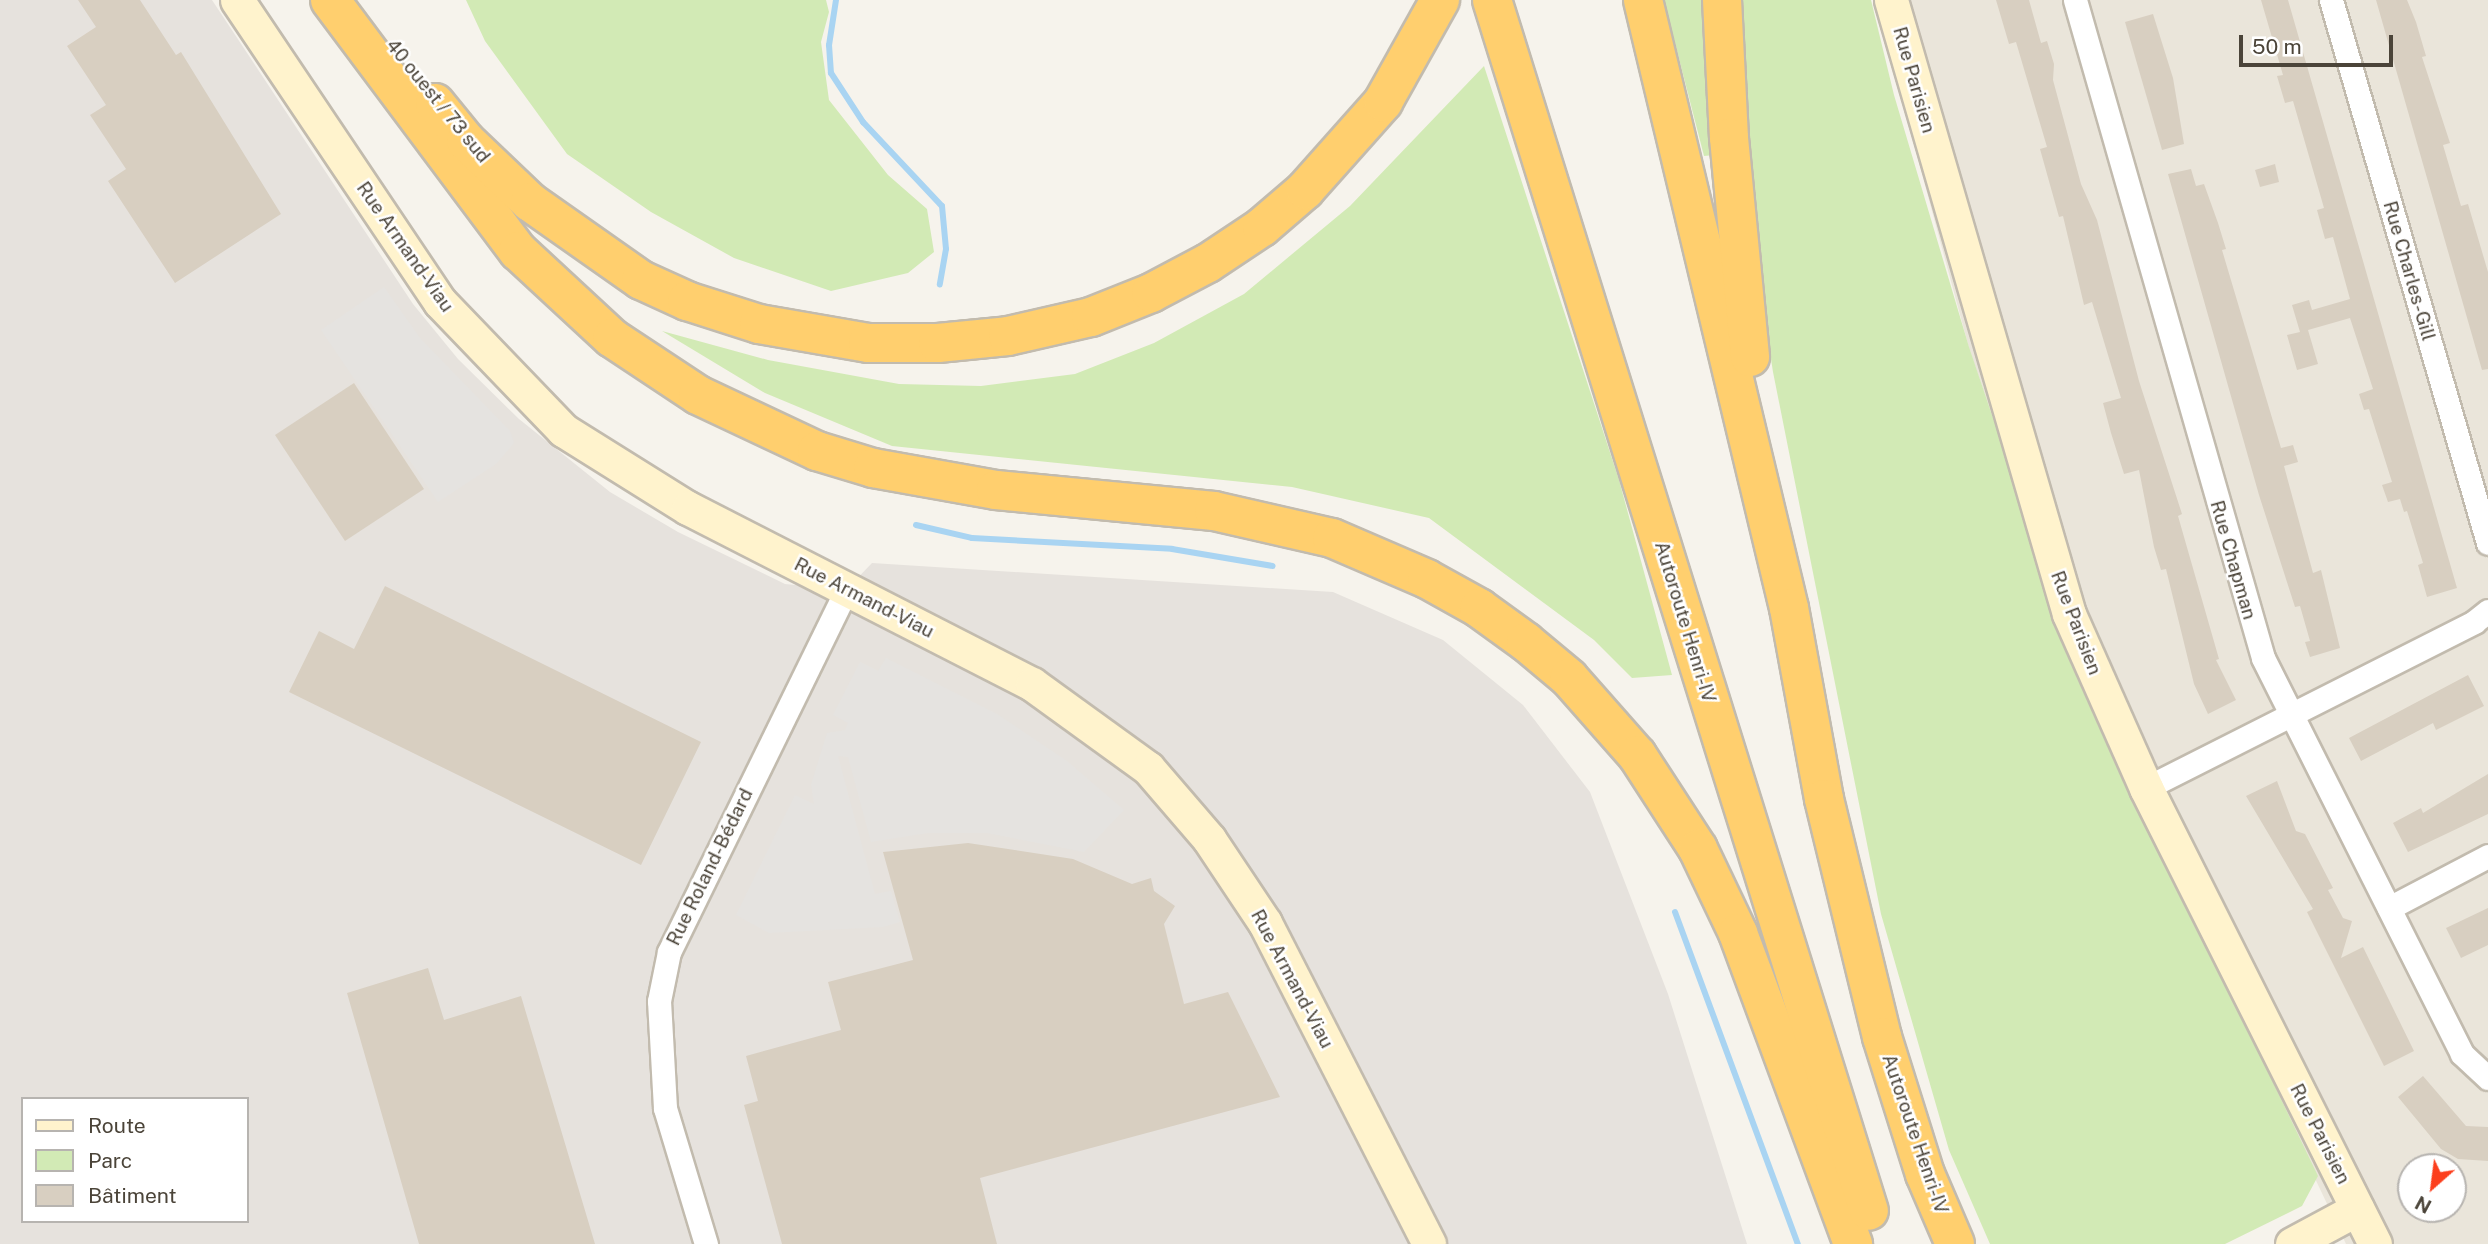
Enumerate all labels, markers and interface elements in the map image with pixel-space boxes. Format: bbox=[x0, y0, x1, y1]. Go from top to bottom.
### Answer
scale bar bbox=[2243, 21, 2397, 65]
street label: Rue Parisien bbox=[1888, 24, 1940, 136]
street label: 40 ouest / 73 sud bbox=[381, 34, 495, 168]
text: 50 m bbox=[2252, 34, 2302, 59]
street label: Rue Armand-Viau bbox=[352, 177, 458, 317]
street label: Rue Charles-Gill bbox=[2378, 198, 2440, 344]
street label: Rue Chapman bbox=[2205, 498, 2261, 622]
street label: Autoroute Henri-IV bbox=[1650, 539, 1720, 705]
street label: Rue Armand-Viau bbox=[790, 553, 938, 643]
street label: Rue Parisien bbox=[2046, 568, 2106, 678]
street label: Rue Roland-Bédard bbox=[662, 785, 758, 949]
street label: Rue Armand-Viau bbox=[1246, 906, 1338, 1052]
street label: Autoroute Henri-IV bbox=[1877, 1051, 1953, 1217]
street label: Rue Parisien bbox=[2285, 1080, 2355, 1188]
legend bbox=[21, 1097, 248, 1223]
text: Route bbox=[88, 1113, 146, 1138]
text: Parc bbox=[88, 1148, 132, 1173]
north arrow bbox=[2397, 1153, 2467, 1223]
text: Bâtiment bbox=[88, 1183, 177, 1208]
text: N bbox=[2411, 1192, 2435, 1218]

